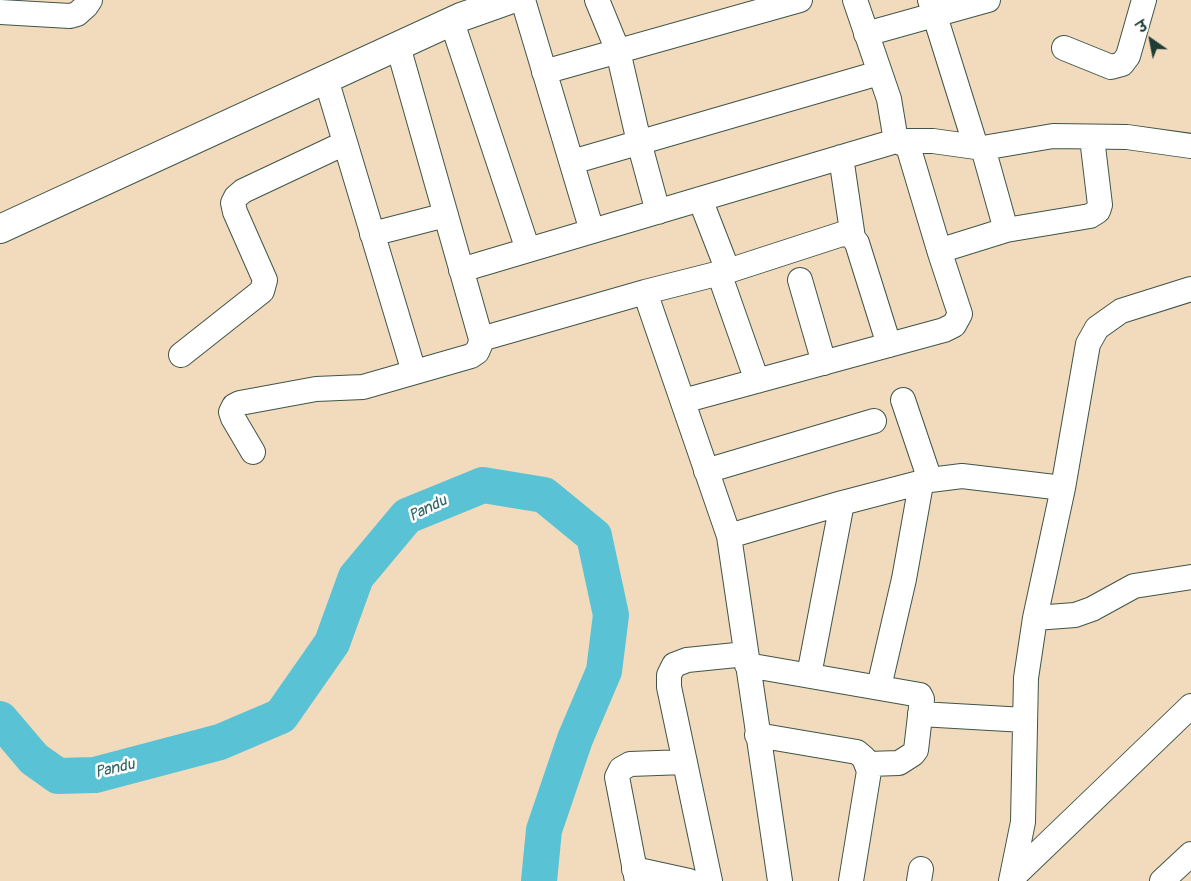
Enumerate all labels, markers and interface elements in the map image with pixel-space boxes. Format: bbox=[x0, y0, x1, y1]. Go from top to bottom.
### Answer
north arrow bbox=[1126, 15, 1176, 65]
text: उ bbox=[1134, 17, 1151, 37]
water label: Pandu bbox=[406, 492, 450, 526]
water label: Pandu bbox=[93, 755, 137, 783]

